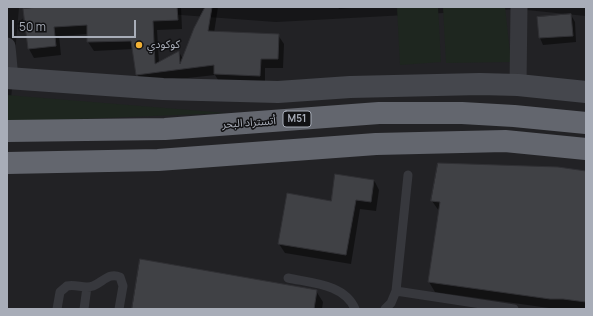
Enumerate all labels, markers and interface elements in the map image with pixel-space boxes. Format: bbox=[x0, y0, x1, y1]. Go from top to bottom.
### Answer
scale bar bbox=[14, 12, 138, 38]
text: 50 m bbox=[19, 18, 46, 35]
place label: كوكودي bbox=[147, 38, 180, 52]
marker: كوكودي bbox=[134, 40, 144, 50]
road number: M51 bbox=[283, 111, 311, 127]
street label: أتستراد البحر bbox=[222, 115, 276, 131]

